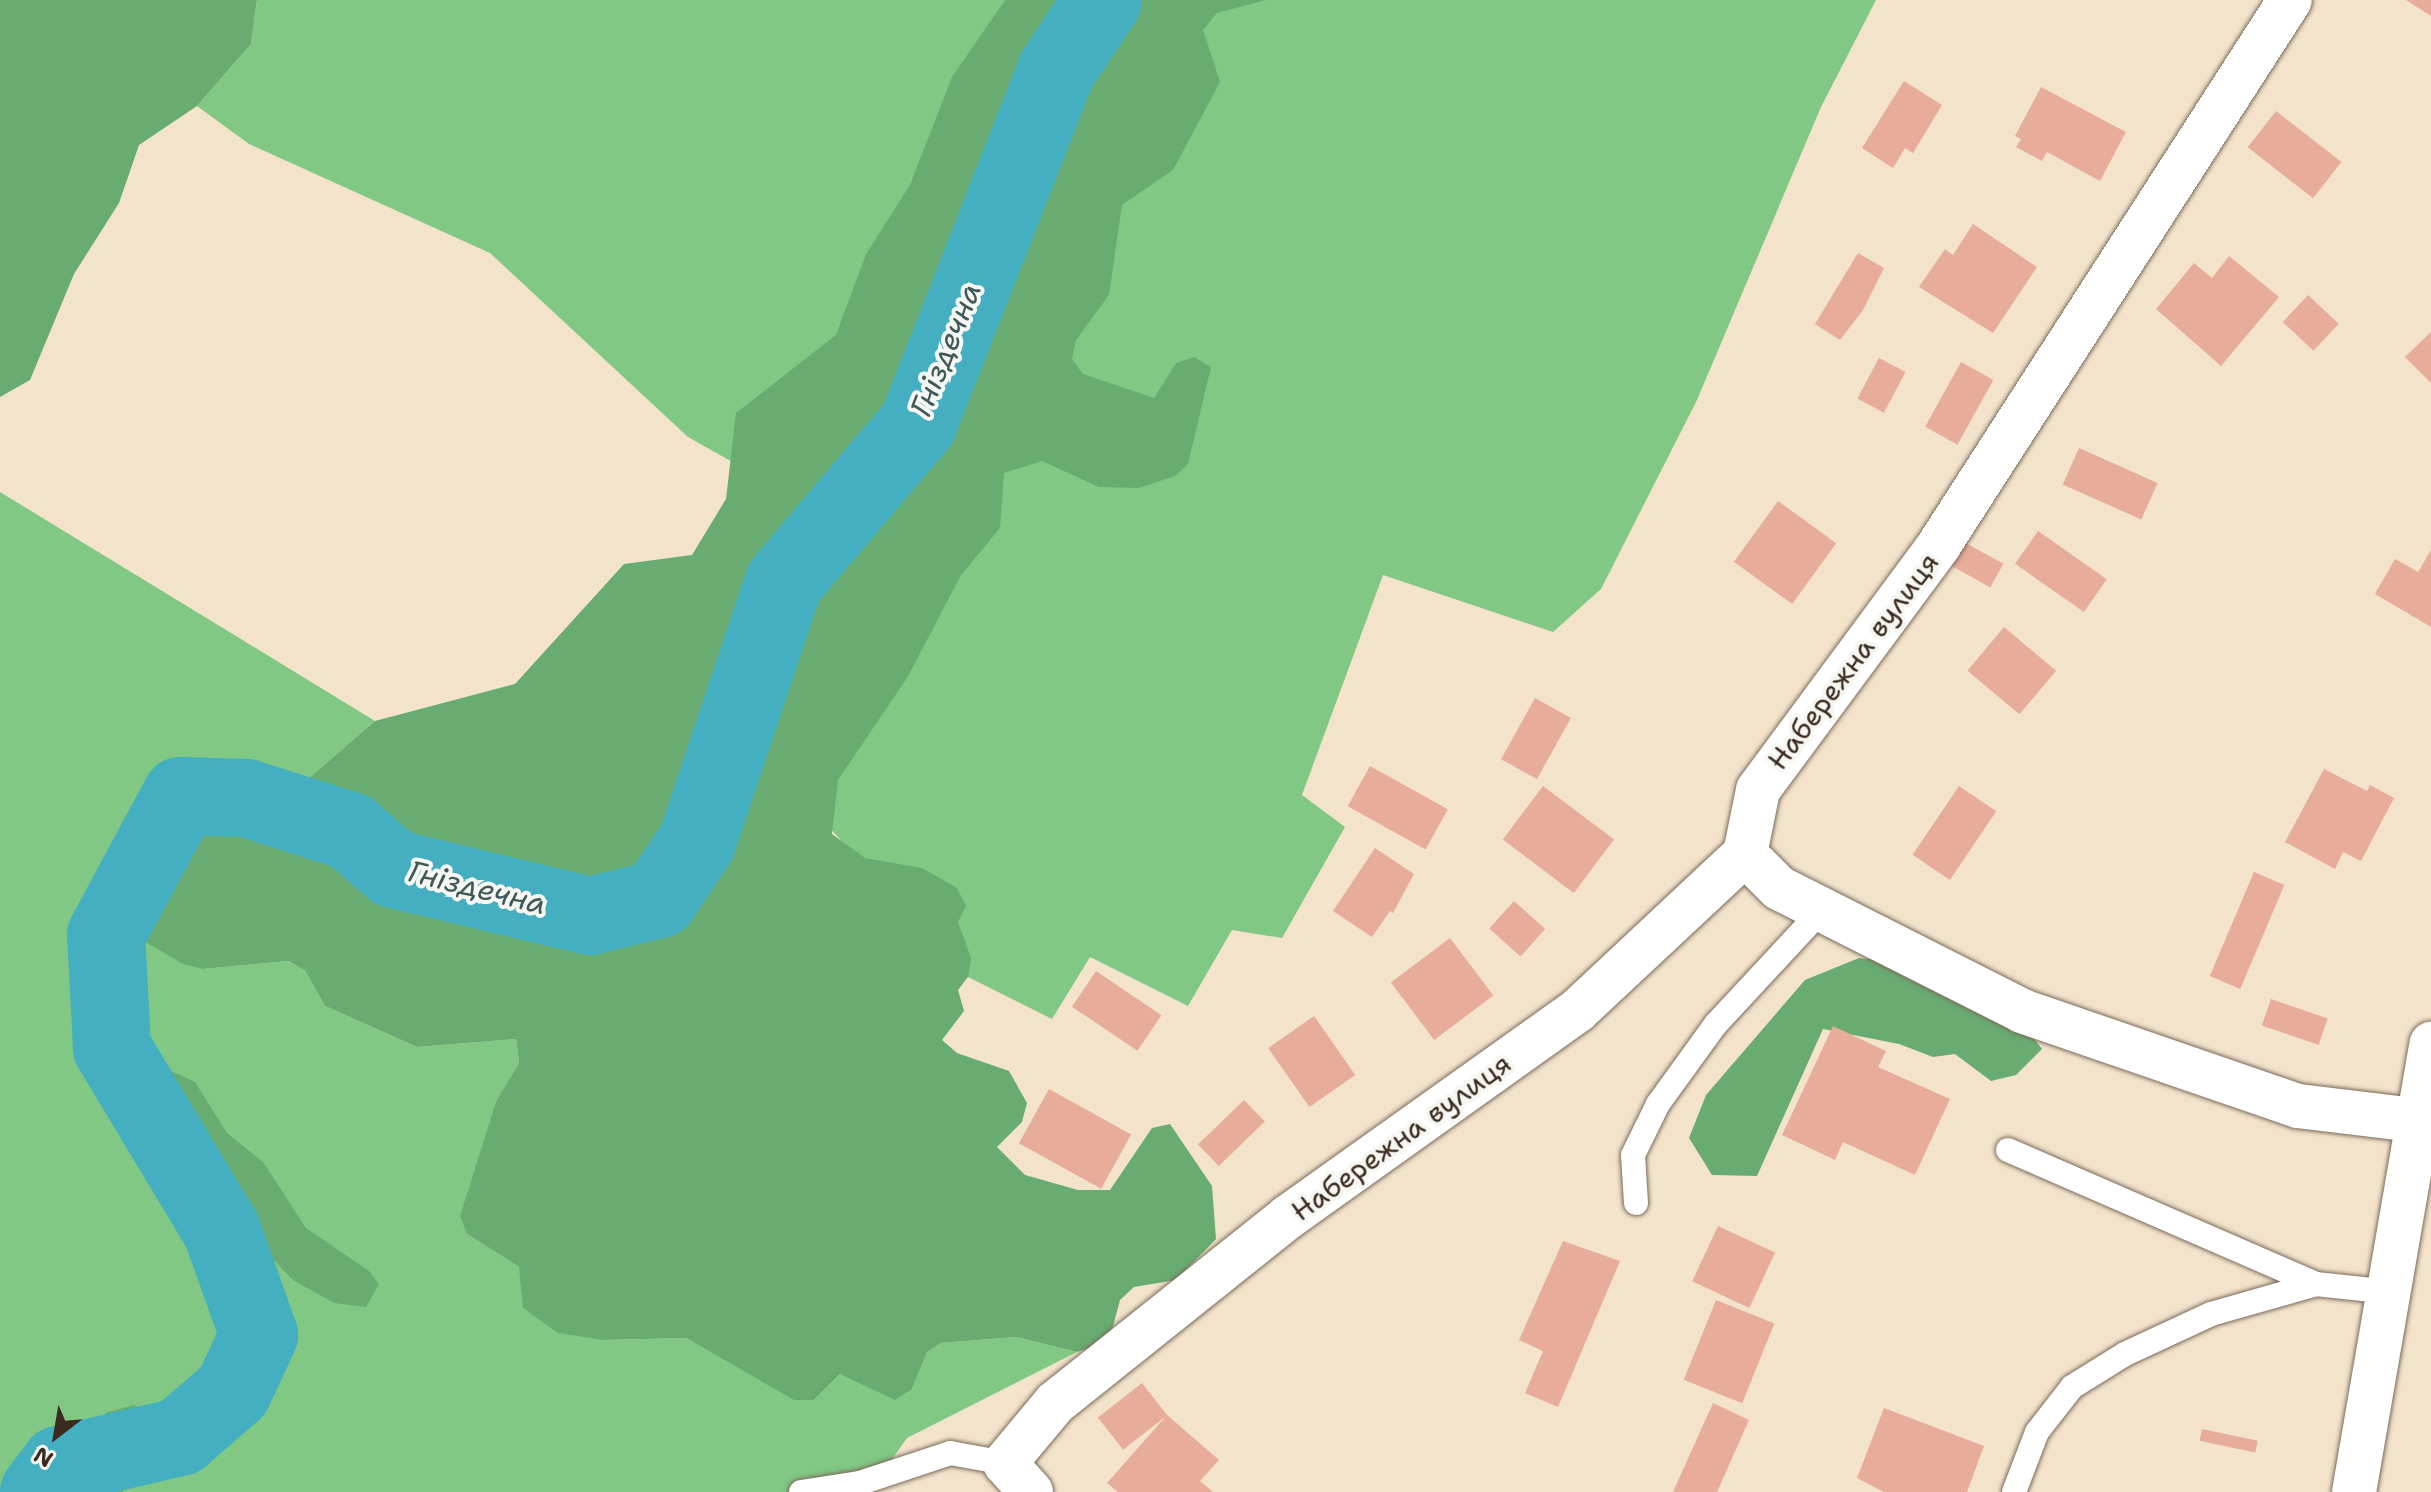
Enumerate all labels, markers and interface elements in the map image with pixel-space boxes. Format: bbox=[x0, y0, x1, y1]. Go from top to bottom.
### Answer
water label: Гніздечна bbox=[903, 278, 989, 422]
street label: Набережна вулиця bbox=[1760, 546, 1946, 776]
water label: Гніздечна bbox=[404, 853, 550, 923]
street label: Набережна вулиця bbox=[1285, 1046, 1517, 1228]
north arrow bbox=[16, 1396, 96, 1476]
text: N bbox=[28, 1440, 58, 1474]

